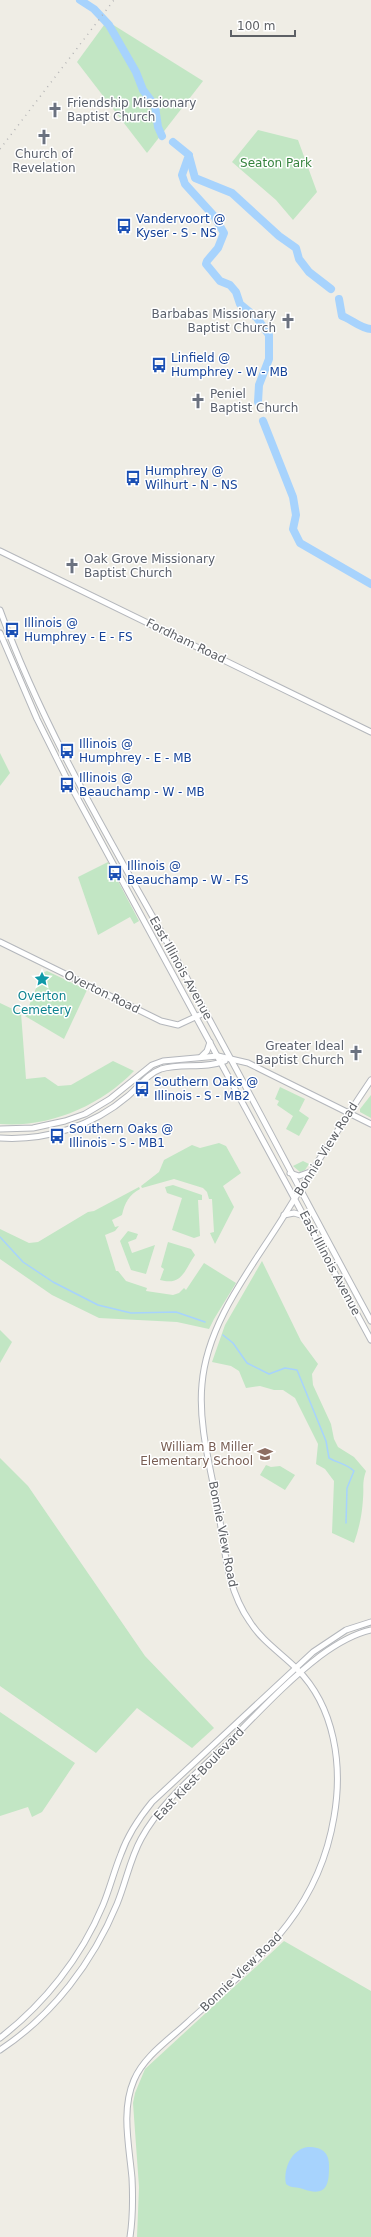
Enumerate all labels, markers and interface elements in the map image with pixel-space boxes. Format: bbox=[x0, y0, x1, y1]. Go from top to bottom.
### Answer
scale bar bbox=[231, 12, 295, 38]
text: 100 m bbox=[237, 19, 275, 33]
place label: Friendship Missionary Baptist Church bbox=[67, 96, 196, 124]
church icon: Friendship Missionary Baptist Church bbox=[46, 101, 64, 119]
church icon: Church of Revelation bbox=[35, 128, 53, 146]
place label: Church of Revelation bbox=[12, 147, 76, 175]
park label: Seaton Park bbox=[240, 156, 312, 170]
place label: Vandervoort @ Kyser - S - NS bbox=[136, 212, 225, 240]
bus stop icon: Vandervoort @ Kyser - S - NS bbox=[115, 217, 133, 235]
place label: Barbabas Missionary Baptist Church bbox=[152, 307, 276, 335]
church icon: Barbabas Missionary Baptist Church bbox=[279, 312, 297, 330]
place label: Linfield @ Humphrey - W - MB bbox=[171, 351, 288, 379]
bus stop icon: Linfield @ Humphrey - W - MB bbox=[150, 356, 168, 374]
place label: Peniel Baptist Church bbox=[210, 387, 298, 415]
church icon: Peniel Baptist Church bbox=[189, 392, 207, 410]
place label: Humphrey @ Wilhurt - N - NS bbox=[145, 464, 238, 492]
bus stop icon: Humphrey @ Wilhurt - N - NS bbox=[124, 469, 142, 487]
place label: Oak Grove Missionary Baptist Church bbox=[84, 552, 215, 580]
church icon: Oak Grove Missionary Baptist Church bbox=[63, 557, 81, 575]
place label: Illinois @ Humphrey - E - FS bbox=[24, 616, 133, 644]
street label: Fordham Road bbox=[144, 616, 228, 666]
bus stop icon: Illinois @ Humphrey - E - FS bbox=[3, 621, 21, 639]
place label: Illinois @ Humphrey - E - MB bbox=[79, 737, 192, 765]
bus stop icon: Illinois @ Humphrey - E - MB bbox=[58, 742, 76, 760]
place label: Illinois @ Beauchamp - W - MB bbox=[79, 771, 205, 799]
bus stop icon: Illinois @ Beauchamp - W - MB bbox=[58, 776, 76, 794]
place label: Illinois @ Beauchamp - W - FS bbox=[127, 859, 249, 887]
bus stop icon: Illinois @ Beauchamp - W - FS bbox=[106, 864, 124, 882]
street label: East Illinois Avenue bbox=[147, 914, 215, 1022]
street label: Overton Road bbox=[62, 968, 142, 1016]
place icon: Overton Cemetery bbox=[33, 970, 51, 988]
place label: Overton Cemetery bbox=[13, 989, 71, 1017]
place label: Greater Ideal Baptist Church bbox=[256, 1039, 344, 1067]
church icon: Greater Ideal Baptist Church bbox=[347, 1044, 365, 1062]
place label: Southern Oaks @ Illinois - S - MB2 bbox=[154, 1075, 258, 1103]
bus stop icon: Southern Oaks @ Illinois - S - MB2 bbox=[133, 1080, 151, 1098]
street label: Bonnie View Road bbox=[292, 1100, 360, 1198]
place label: Southern Oaks @ Illinois - S - MB1 bbox=[69, 1122, 173, 1150]
bus stop icon: Southern Oaks @ Illinois - S - MB1 bbox=[48, 1127, 66, 1145]
street label: East Illinois Avenue bbox=[297, 1208, 363, 1318]
place label: William B Miller Elementary School bbox=[140, 1440, 253, 1468]
school or university icon: William B Miller Elementary School bbox=[256, 1445, 274, 1463]
street label: Bonnie View Road bbox=[206, 1480, 240, 1588]
street label: East Kiest Boulevard bbox=[151, 1725, 247, 1823]
street label: Bonnie View Road bbox=[197, 1930, 285, 2014]

